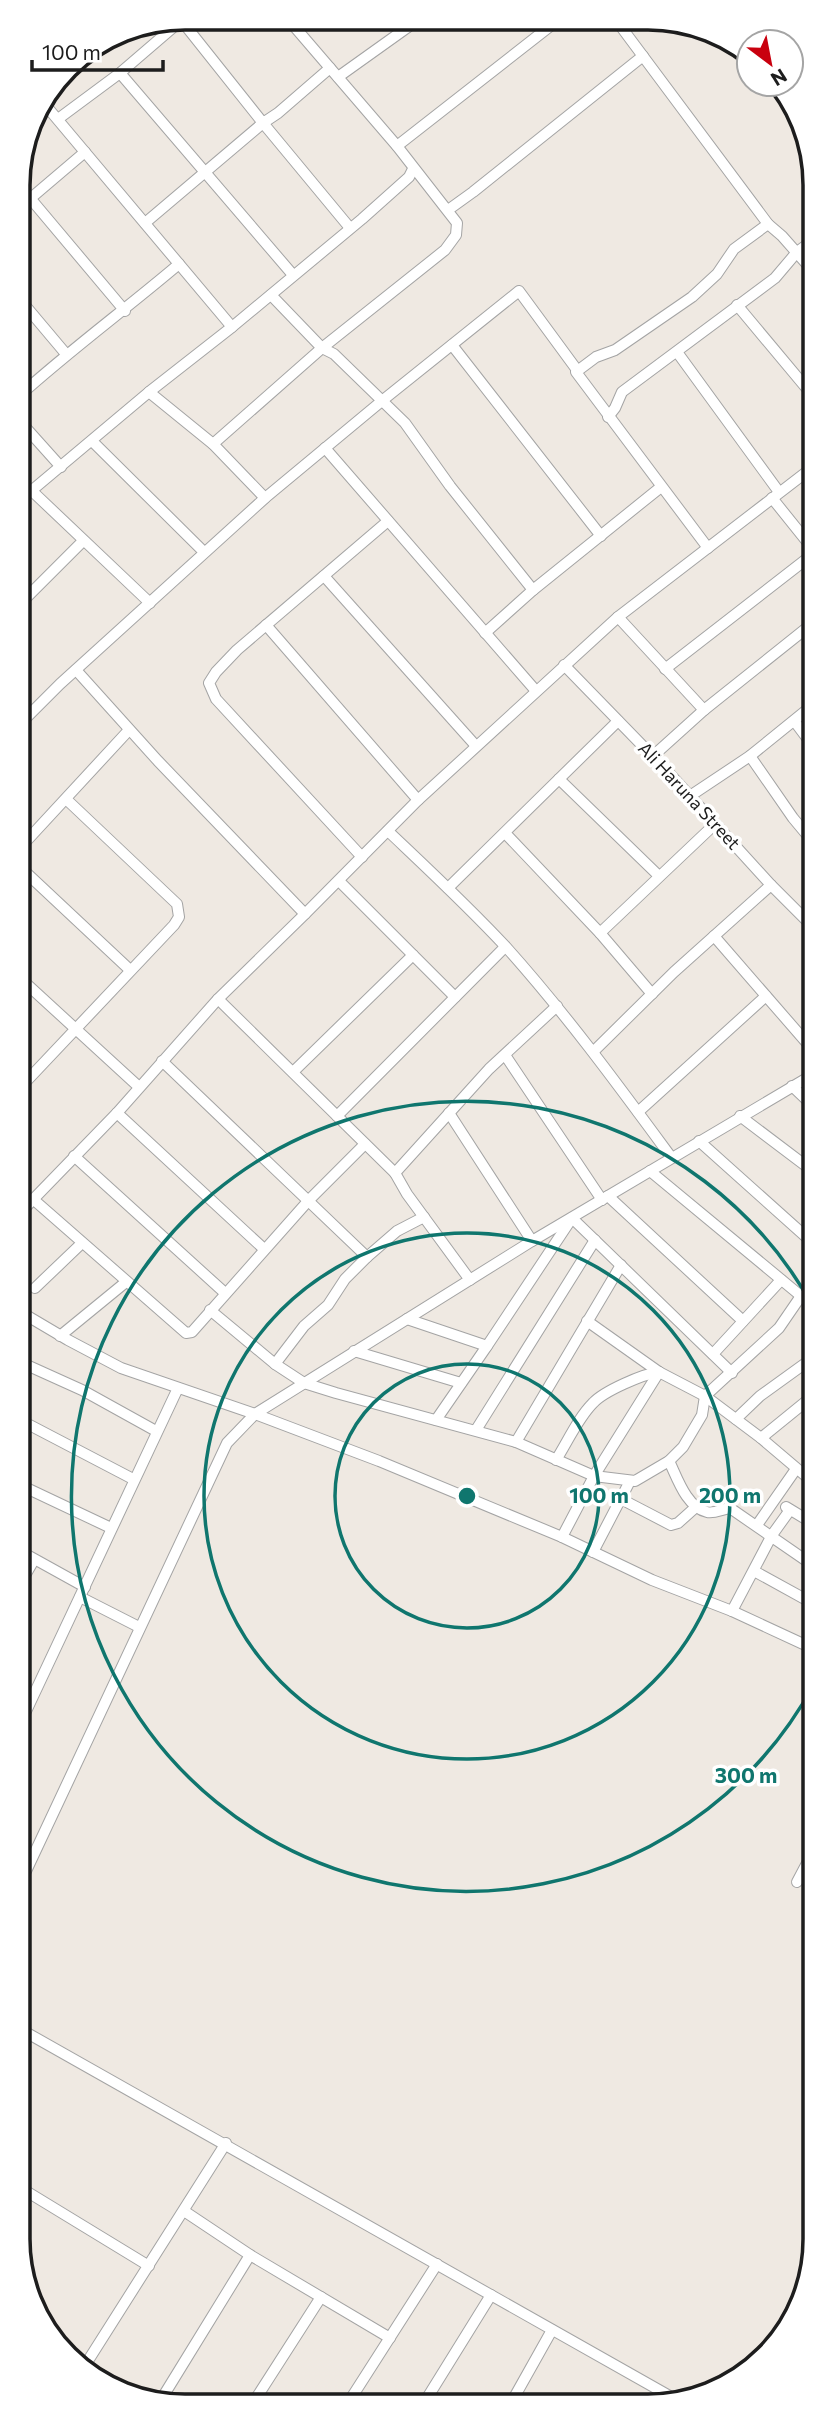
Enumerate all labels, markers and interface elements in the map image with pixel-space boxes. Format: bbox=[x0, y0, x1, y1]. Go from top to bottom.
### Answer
scale bar bbox=[32, 28, 163, 72]
north arrow bbox=[735, 28, 805, 98]
text: 100 m bbox=[42, 39, 101, 64]
text: N bbox=[767, 64, 791, 91]
street label: Ali Haruna Street bbox=[634, 737, 745, 854]
text: 100 m bbox=[569, 1482, 629, 1507]
text: 200 m bbox=[699, 1482, 761, 1507]
centre of rings bbox=[455, 1484, 479, 1508]
text: 300 m bbox=[715, 1762, 777, 1787]

